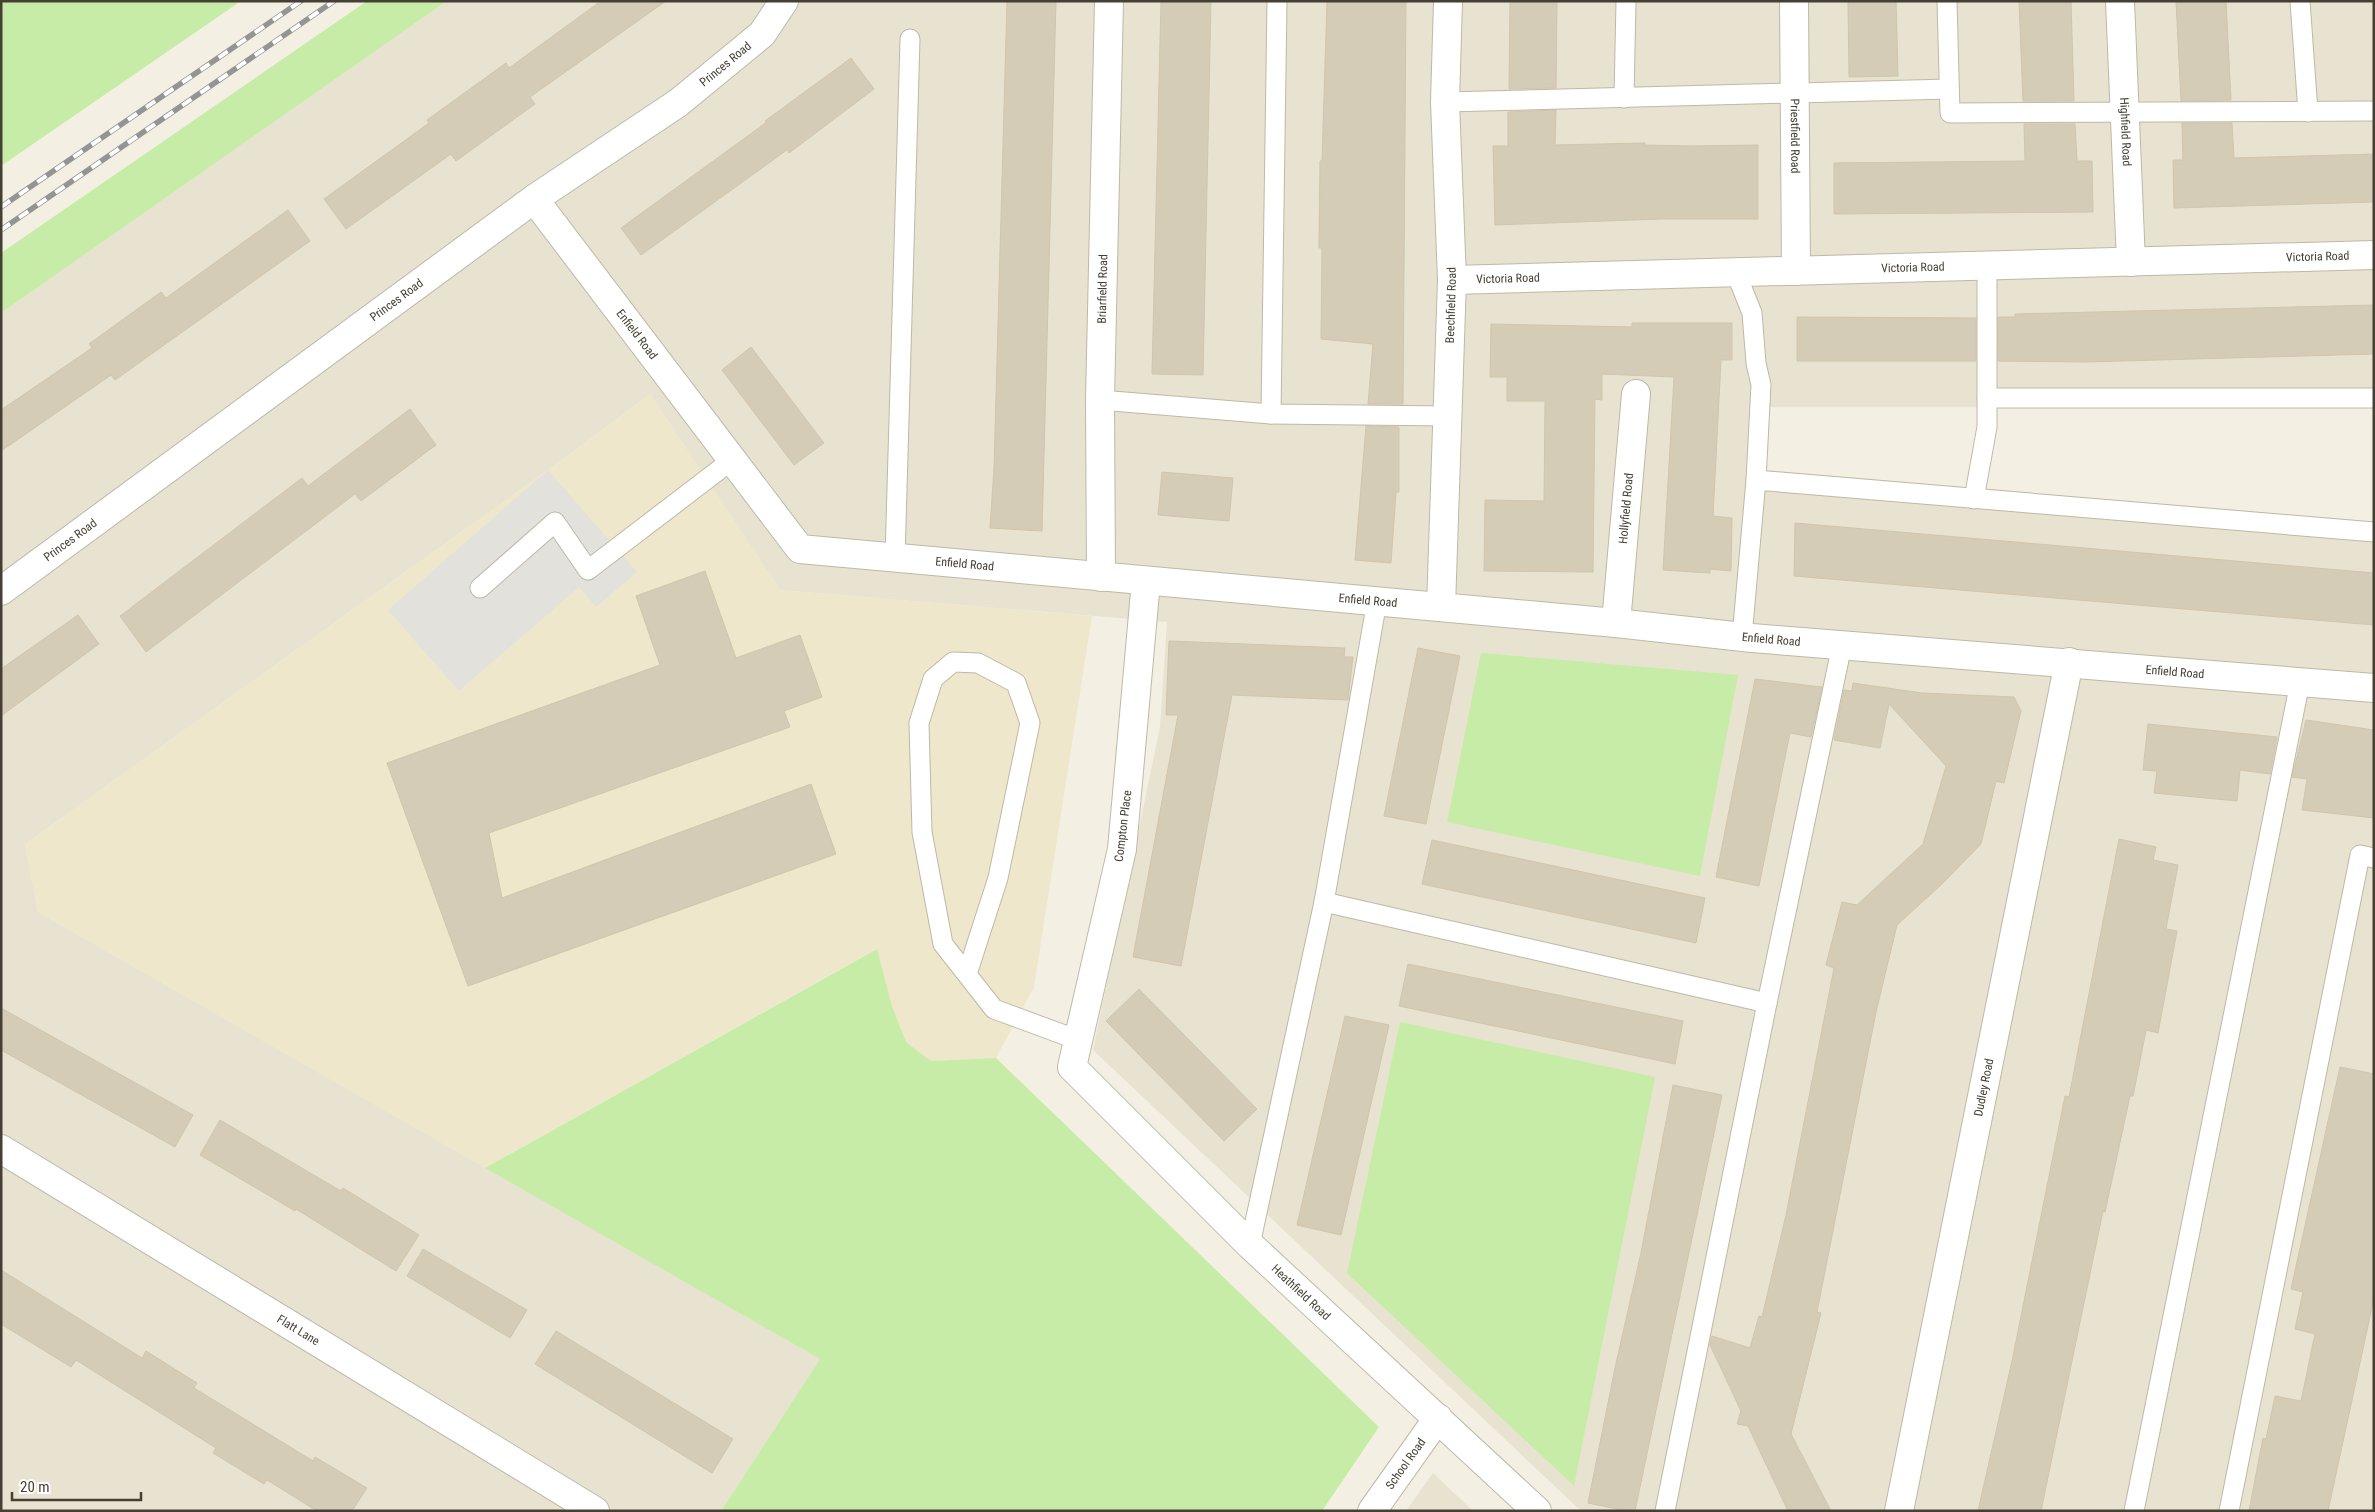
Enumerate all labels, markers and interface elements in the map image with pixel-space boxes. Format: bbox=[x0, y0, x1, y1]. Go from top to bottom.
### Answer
street label: Princes Road bbox=[697, 39, 754, 89]
street label: Highfield Road bbox=[2117, 97, 2134, 167]
street label: Priestfield Road bbox=[1788, 99, 1802, 174]
street label: Victoria Road bbox=[2286, 249, 2350, 264]
street label: Briarfield Road bbox=[1095, 254, 1110, 324]
street label: Victoria Road bbox=[1881, 260, 1945, 275]
street label: Beechfield Road bbox=[1443, 267, 1459, 344]
street label: Victoria Road bbox=[1476, 271, 1540, 286]
street label: Princes Road bbox=[367, 276, 426, 324]
street label: Enfield Road bbox=[613, 307, 660, 362]
street label: Hollyfield Road bbox=[1616, 472, 1636, 544]
street label: Princes Road bbox=[41, 516, 100, 564]
street label: Enfield Road bbox=[935, 554, 995, 574]
street label: Enfield Road bbox=[1338, 591, 1398, 610]
street label: Enfield Road bbox=[1741, 630, 1801, 649]
street label: Enfield Road bbox=[2145, 663, 2205, 681]
street label: Compton Place bbox=[1112, 789, 1134, 863]
street label: Dudley Road bbox=[1971, 1057, 1996, 1118]
street label: Heathfield Road bbox=[1269, 1262, 1333, 1323]
street label: Flatt Lane bbox=[274, 1312, 322, 1349]
street label: School Road bbox=[1383, 1435, 1428, 1492]
scale bar bbox=[12, 1470, 141, 1502]
text: 20 m bbox=[20, 1478, 50, 1496]

